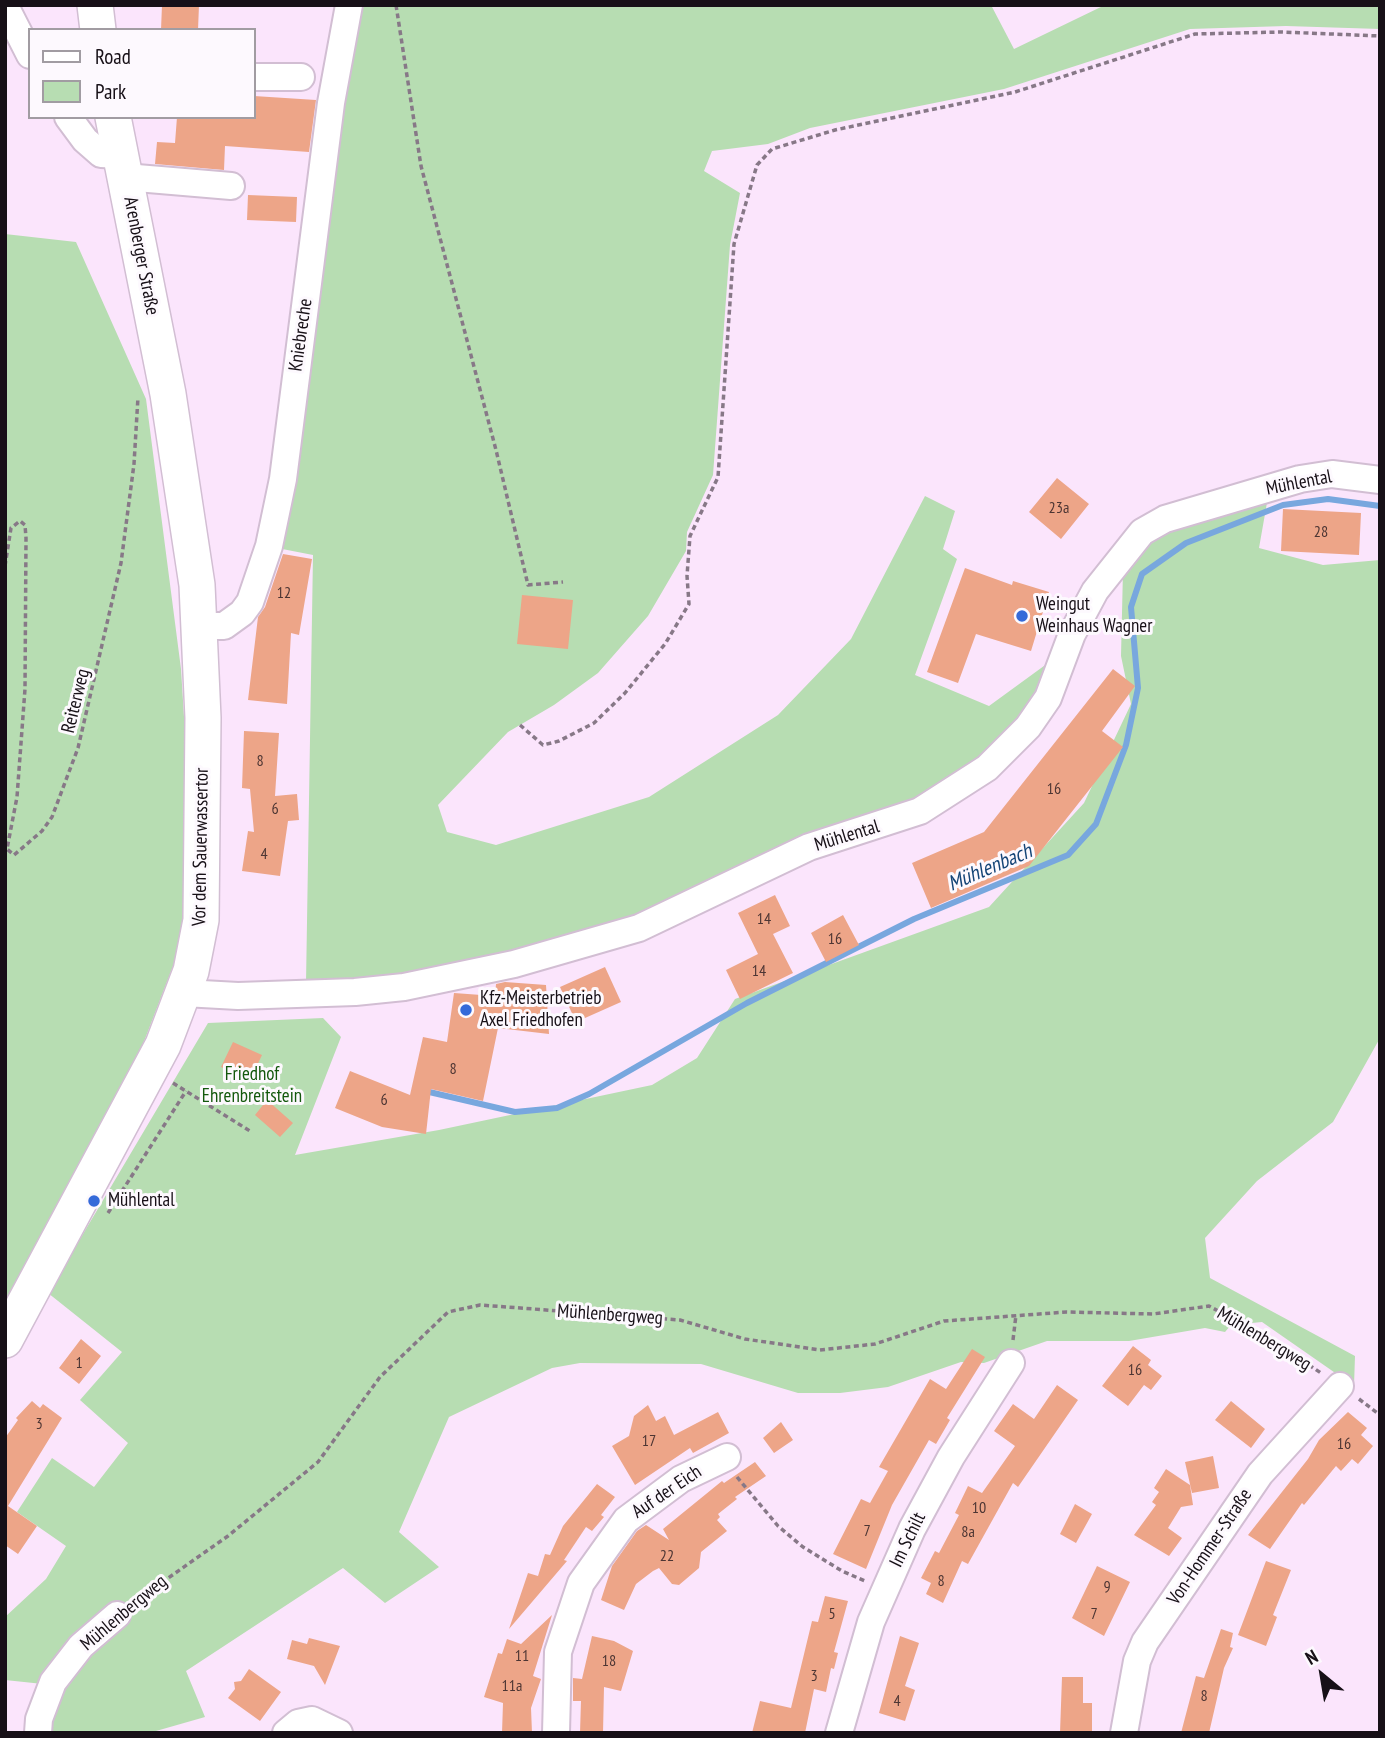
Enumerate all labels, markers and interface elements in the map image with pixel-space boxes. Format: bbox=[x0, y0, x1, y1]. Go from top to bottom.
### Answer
legend bbox=[28, 28, 256, 119]
text: Road bbox=[95, 43, 131, 70]
text: Park bbox=[95, 78, 126, 105]
street label: Arenberger Straße bbox=[118, 195, 164, 317]
street label: Kniebreche bbox=[285, 297, 317, 373]
street label: Mühlental bbox=[1264, 465, 1334, 501]
house number: 23a bbox=[1049, 498, 1069, 518]
house number: 28 bbox=[1314, 522, 1328, 542]
house number: 12 bbox=[277, 583, 291, 603]
place label: Weingut Weinhaus Wagner bbox=[1036, 594, 1152, 638]
marker: Weingut Weinhaus Wagner bbox=[1014, 608, 1030, 624]
street label: Reiterweg bbox=[57, 667, 95, 735]
house number: 8 bbox=[256, 751, 264, 771]
street label: Vor dem Sauerwassertor bbox=[188, 768, 214, 926]
house number: 16 bbox=[1047, 779, 1061, 799]
house number: 6 bbox=[271, 799, 279, 819]
street label: Mühlental bbox=[812, 815, 882, 857]
water label: Mühlenbach bbox=[944, 839, 1036, 897]
house number: 4 bbox=[260, 844, 268, 864]
house number: 14 bbox=[757, 909, 771, 929]
house number: 16 bbox=[828, 929, 842, 949]
house number: 14 bbox=[752, 961, 766, 981]
place label: Kfz-Meisterbetrieb Axel Friedhofen bbox=[480, 988, 601, 1032]
marker: Kfz-Meisterbetrieb Axel Friedhofen bbox=[458, 1002, 474, 1018]
house number: 8 bbox=[449, 1059, 457, 1079]
park label: Friedhof Ehrenbreitstein bbox=[202, 1064, 302, 1108]
house number: 6 bbox=[380, 1090, 388, 1110]
place label: Mühlental bbox=[108, 1190, 175, 1212]
marker: Mühlental bbox=[86, 1193, 102, 1209]
street label: Mühlenbergweg bbox=[556, 1300, 664, 1330]
street label: Mühlenbergweg bbox=[1213, 1302, 1315, 1376]
house number: 1 bbox=[75, 1353, 83, 1373]
house number: 16 bbox=[1128, 1360, 1142, 1380]
house number: 3 bbox=[35, 1414, 43, 1434]
house number: 17 bbox=[642, 1431, 656, 1451]
house number: 16 bbox=[1337, 1434, 1351, 1454]
street label: Auf der Eich bbox=[628, 1461, 706, 1523]
street label: Von-Hommer-Straße bbox=[1163, 1485, 1257, 1609]
house number: 10 bbox=[972, 1498, 986, 1518]
street label: Im Schilt bbox=[885, 1509, 931, 1571]
house number: 7 bbox=[863, 1521, 871, 1541]
house number: 8a bbox=[961, 1522, 975, 1542]
house number: 22 bbox=[660, 1546, 674, 1566]
street label: Mühlenbergweg bbox=[76, 1570, 172, 1656]
house number: 8 bbox=[937, 1571, 945, 1591]
house number: 9 bbox=[1103, 1577, 1111, 1597]
house number: 5 bbox=[828, 1604, 836, 1624]
house number: 7 bbox=[1090, 1604, 1098, 1624]
north arrow bbox=[1287, 1640, 1357, 1710]
text: N bbox=[1301, 1644, 1322, 1670]
house number: 11 bbox=[515, 1646, 529, 1666]
house number: 18 bbox=[602, 1651, 616, 1671]
house number: 3 bbox=[810, 1666, 818, 1686]
house number: 11a bbox=[502, 1676, 522, 1696]
house number: 8 bbox=[1200, 1686, 1208, 1706]
house number: 4 bbox=[893, 1691, 901, 1711]

